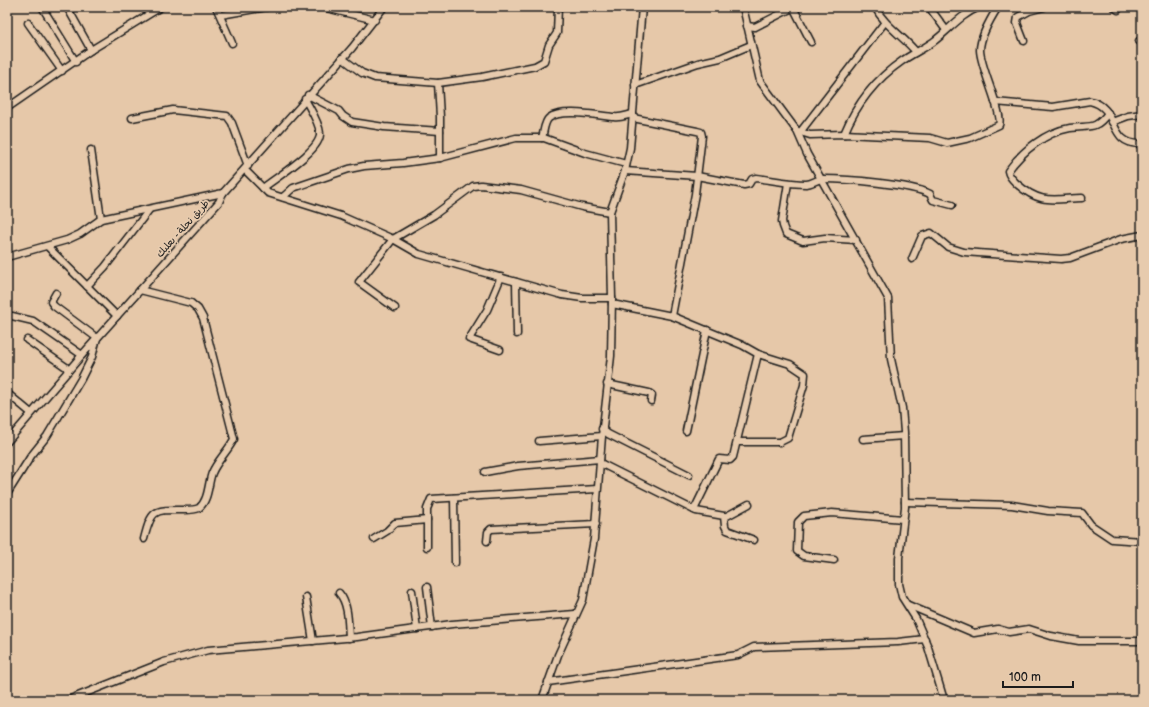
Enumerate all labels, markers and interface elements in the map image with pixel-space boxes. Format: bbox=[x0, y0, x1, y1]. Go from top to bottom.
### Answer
street label: طريق نحلة - بعلبك bbox=[154, 197, 212, 260]
scale bar bbox=[1003, 663, 1073, 689]
text: 100 m bbox=[1009, 670, 1041, 685]

